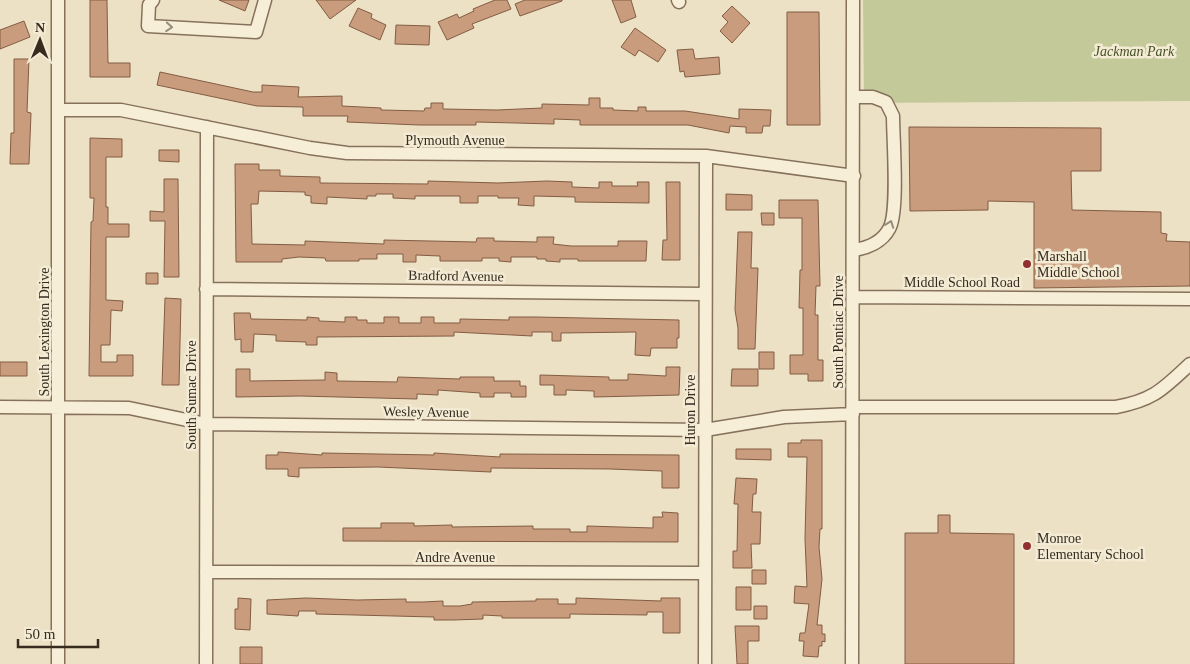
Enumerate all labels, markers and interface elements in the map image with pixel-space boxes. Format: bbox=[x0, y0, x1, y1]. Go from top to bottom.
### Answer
north arrow bbox=[15, 15, 65, 65]
text: N bbox=[35, 20, 45, 35]
one-way arrow bbox=[166, 22, 174, 33]
park label: Jackman Park bbox=[1094, 44, 1175, 59]
street label: Plymouth Avenue bbox=[405, 133, 505, 148]
one-way arrow bbox=[884, 220, 894, 228]
place label: Marshall Middle School bbox=[1037, 249, 1120, 280]
marker: Marshall Middle School bbox=[1021, 258, 1033, 270]
street label: South Lexington Drive bbox=[37, 267, 52, 397]
street label: Bradford Avenue bbox=[408, 268, 504, 284]
street label: South Pontiac Drive bbox=[831, 275, 846, 389]
street label: Middle School Road bbox=[904, 275, 1020, 290]
street label: South Sumac Drive bbox=[184, 340, 199, 450]
street label: Huron Drive bbox=[683, 374, 698, 446]
street label: Wesley Avenue bbox=[383, 404, 469, 420]
place label: Monroe Elementary School bbox=[1037, 531, 1144, 562]
marker: Monroe Elementary School bbox=[1021, 540, 1033, 552]
street label: Andre Avenue bbox=[415, 550, 495, 565]
scale bar bbox=[18, 616, 98, 648]
text: 50 m bbox=[25, 626, 56, 642]

